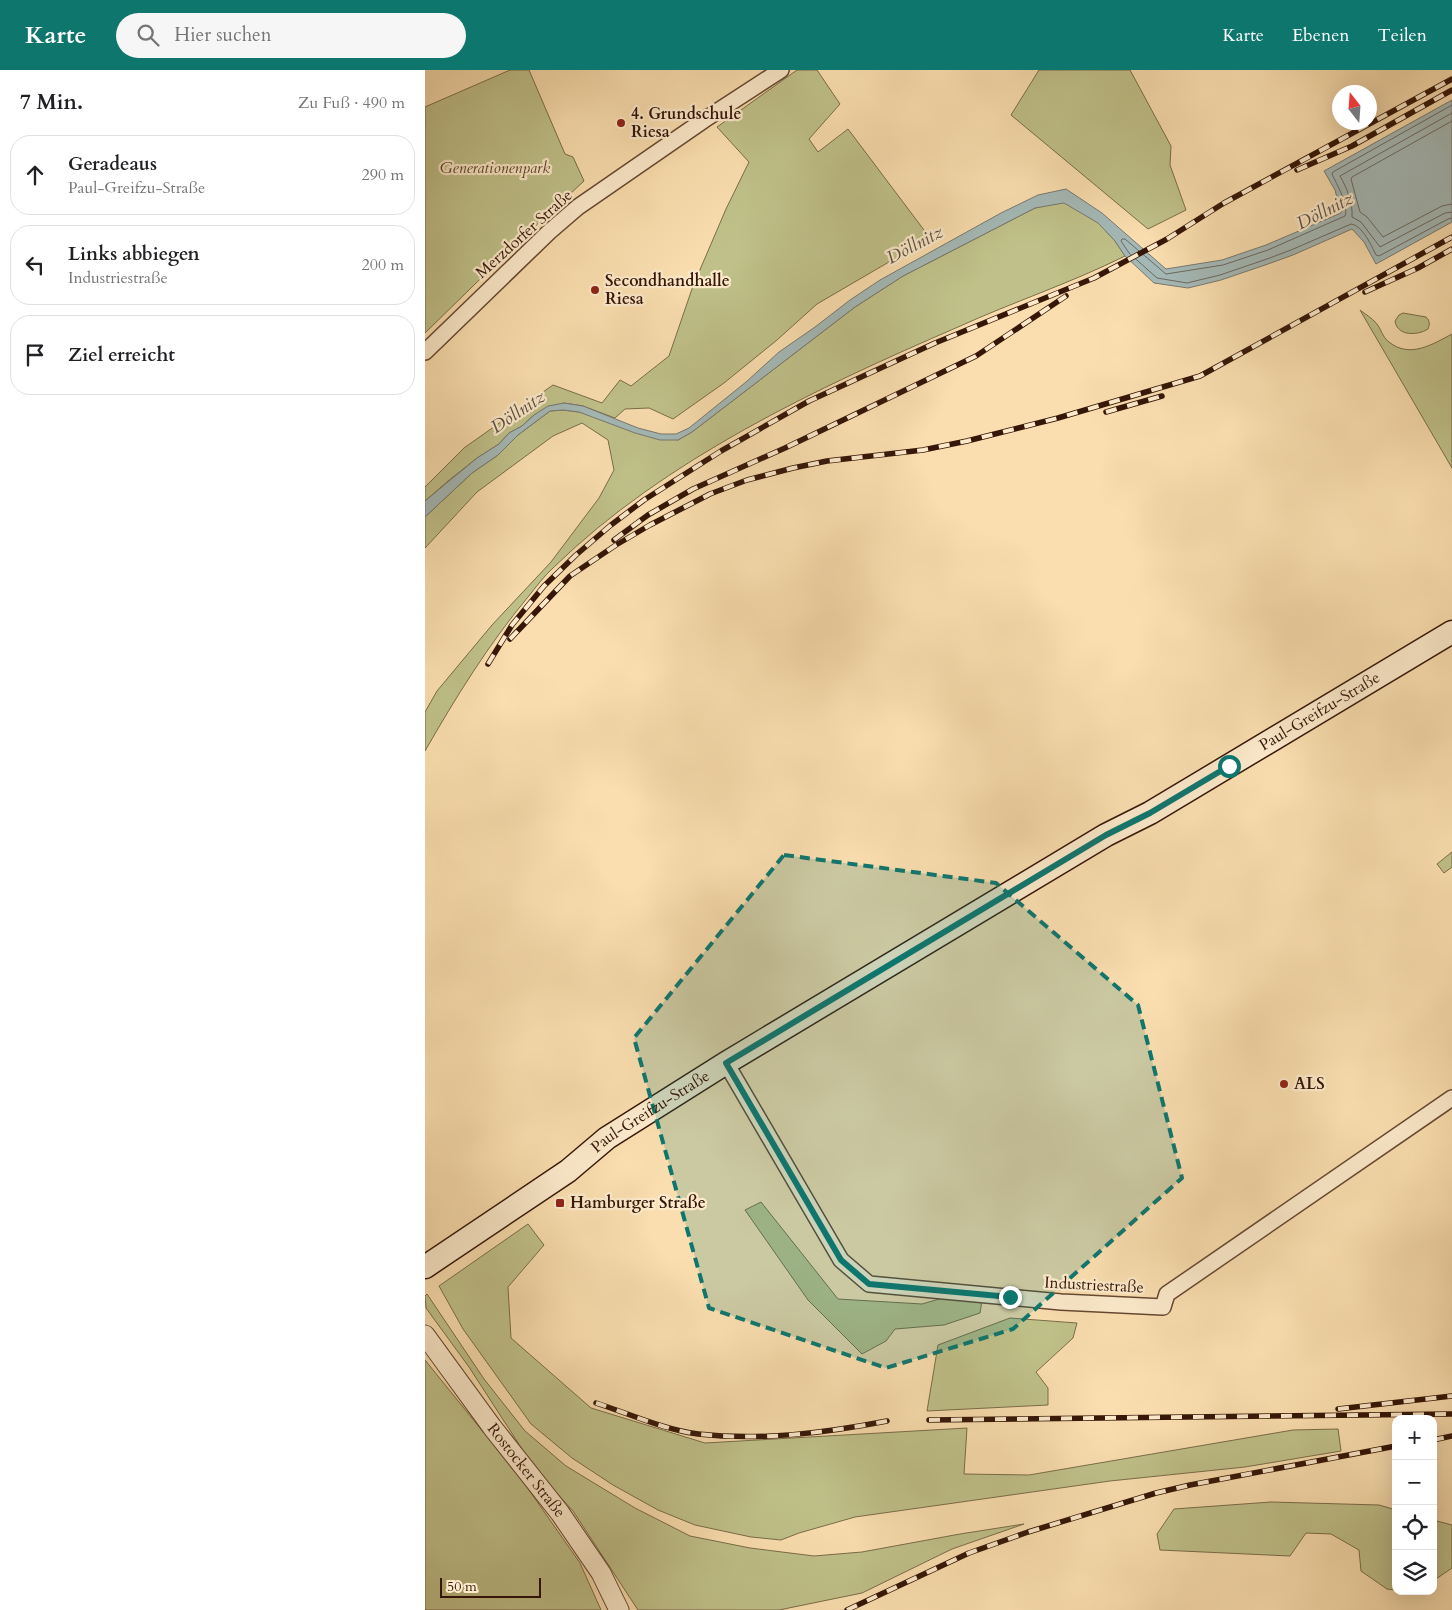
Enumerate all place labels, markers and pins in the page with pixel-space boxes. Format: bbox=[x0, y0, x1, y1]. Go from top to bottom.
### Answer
place label: 4. Grundschule Riesa bbox=[631, 103, 741, 143]
marker: 4. Grundschule Riesa bbox=[615, 117, 627, 129]
place label: Secondhandhalle Riesa bbox=[605, 270, 730, 310]
marker: Secondhandhalle Riesa bbox=[589, 284, 601, 296]
place label: ALS bbox=[1294, 1073, 1325, 1095]
marker: ALS bbox=[1278, 1078, 1290, 1090]
place label: Hamburger Straße bbox=[570, 1192, 706, 1214]
marker: Hamburger Straße bbox=[554, 1197, 566, 1209]

